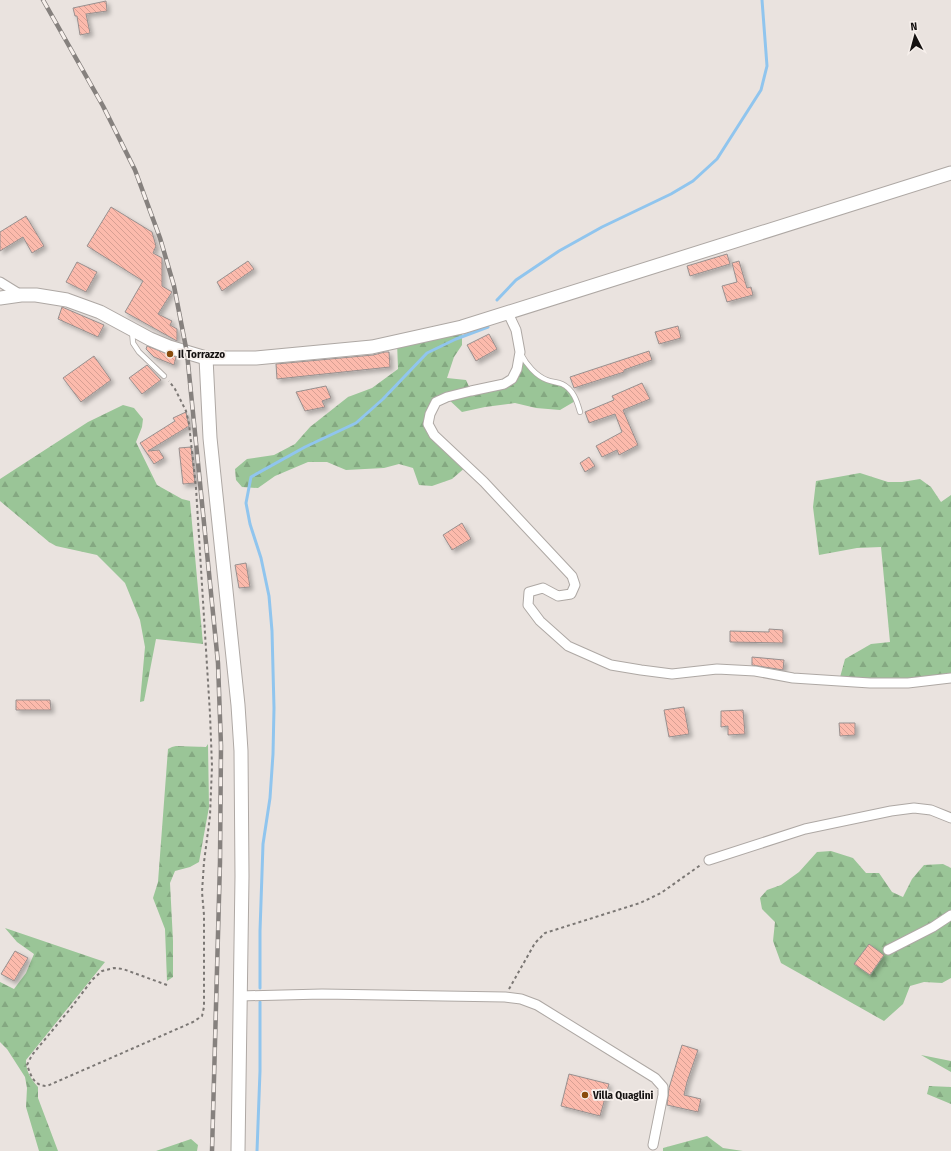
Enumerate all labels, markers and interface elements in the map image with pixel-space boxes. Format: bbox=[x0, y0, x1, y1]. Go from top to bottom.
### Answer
north arrow bbox=[895, 16, 935, 56]
text: N bbox=[910, 20, 918, 33]
place label: Il Torrazzo bbox=[178, 348, 225, 361]
marker: Il Torrazzo bbox=[165, 349, 175, 359]
place label: Villa Quaglini bbox=[592, 1089, 653, 1102]
marker: Villa Quaglini bbox=[580, 1090, 590, 1100]

